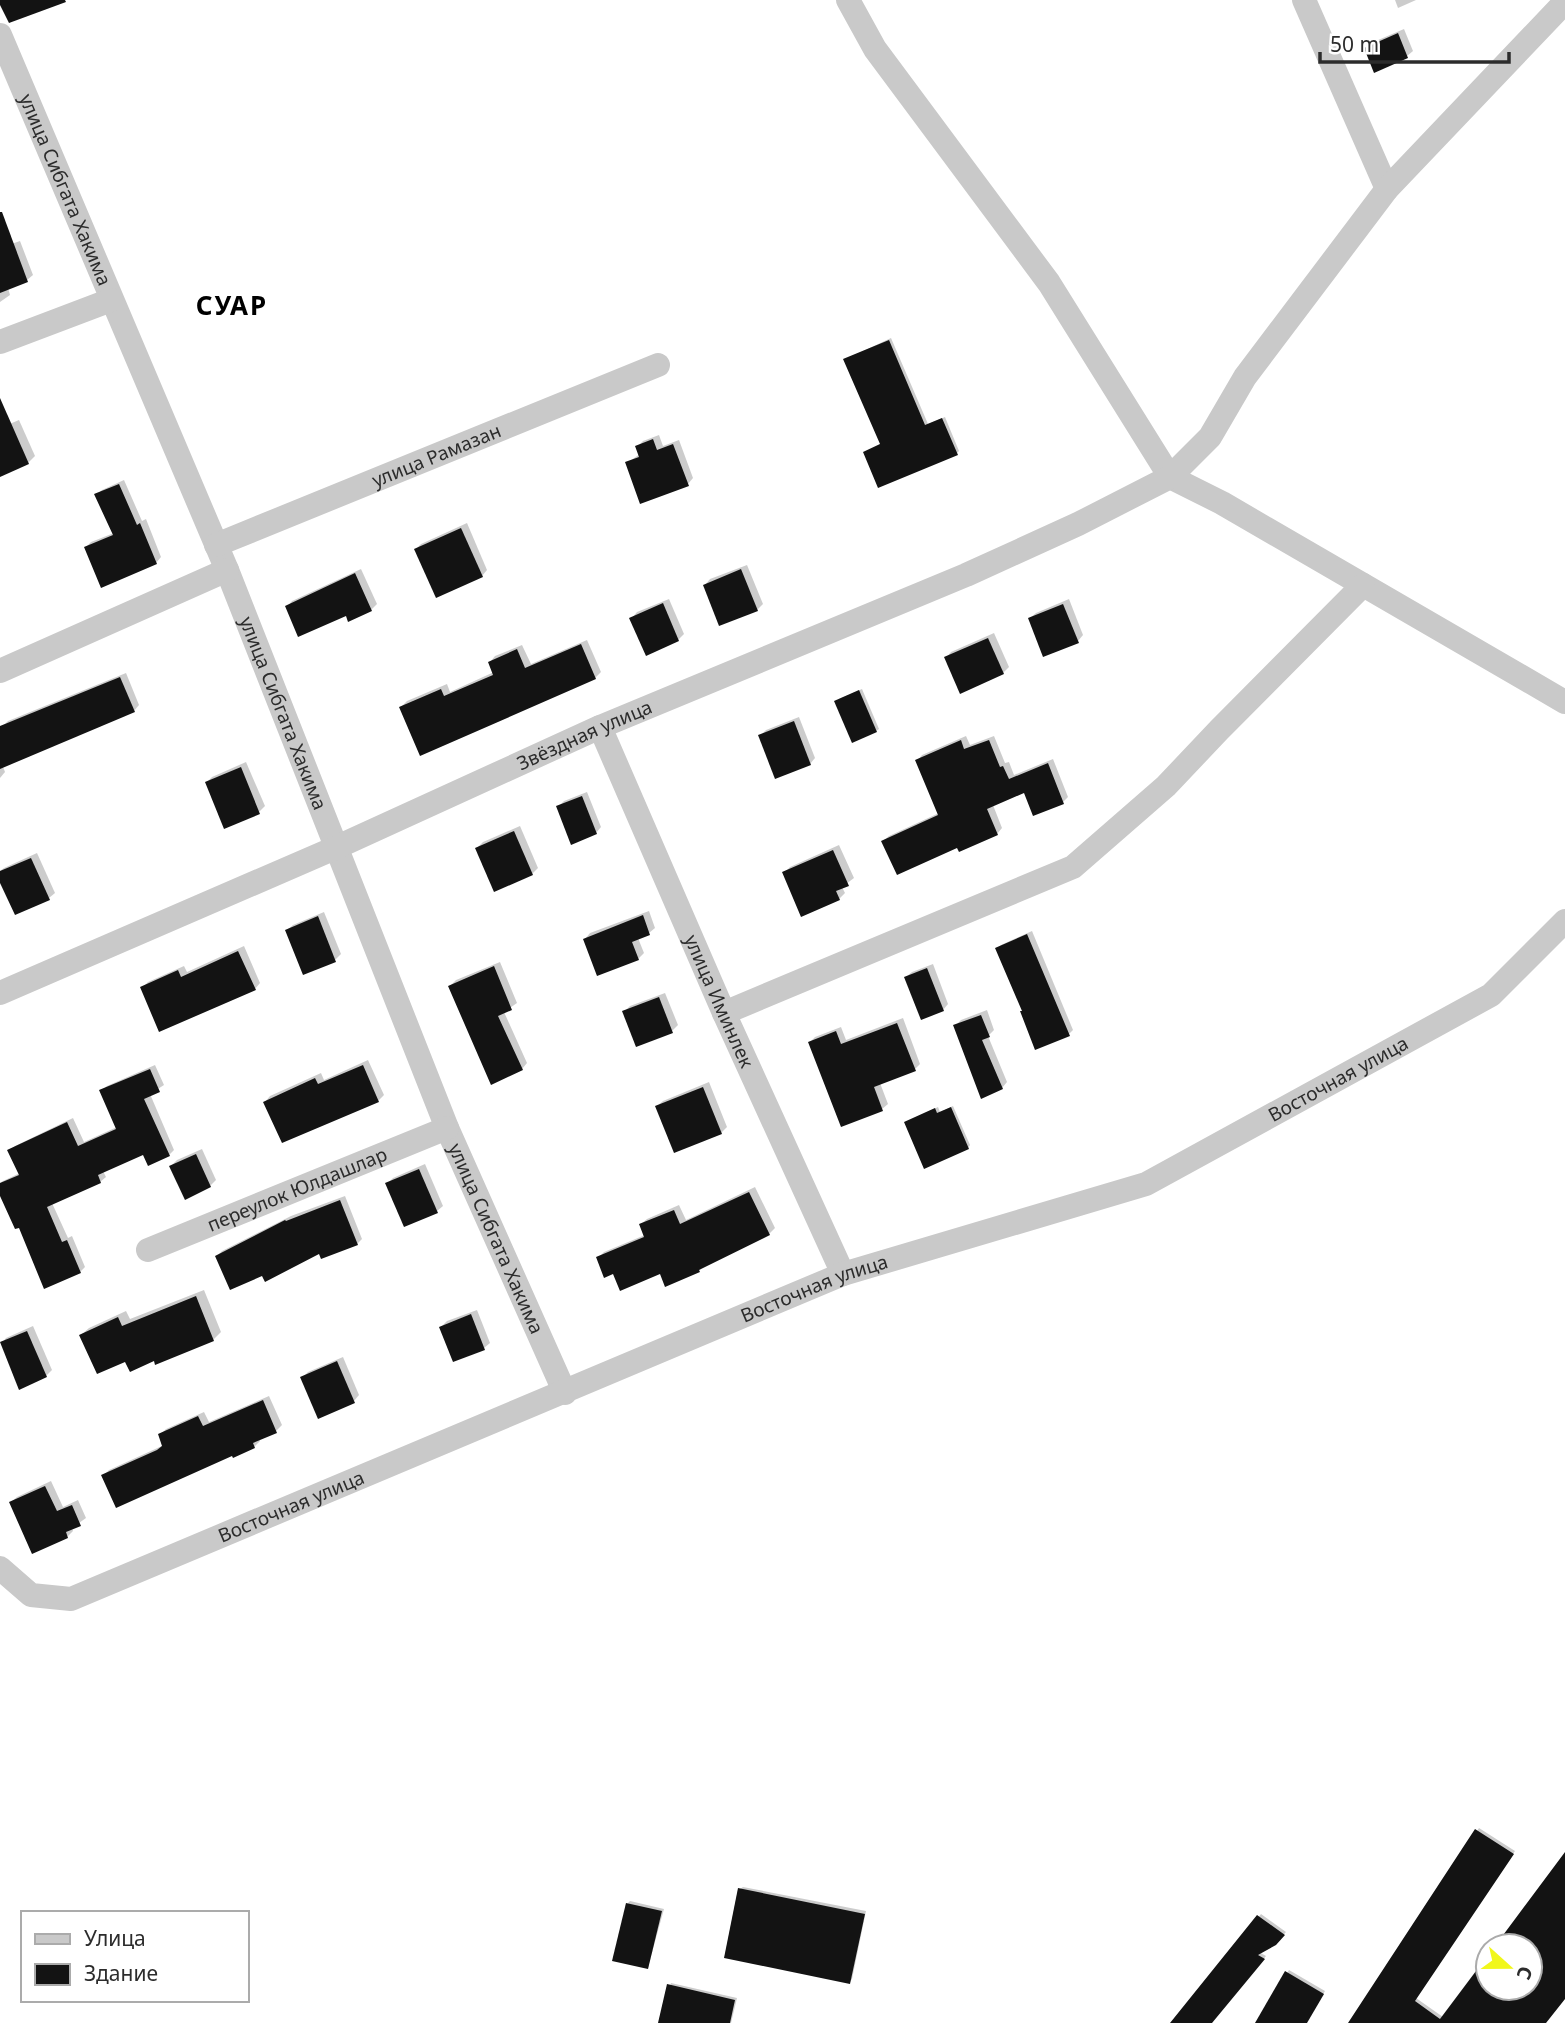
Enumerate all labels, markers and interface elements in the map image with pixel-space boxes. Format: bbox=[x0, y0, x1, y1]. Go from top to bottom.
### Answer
scale bar bbox=[1320, 21, 1509, 65]
text: 50 m bbox=[1330, 30, 1379, 58]
street label: улица Сибгата Хакима bbox=[13, 90, 118, 290]
district label: СУАР bbox=[196, 287, 268, 323]
street label: улица Рамазан bbox=[368, 417, 505, 493]
street label: улица Сибгата Хакима bbox=[234, 613, 333, 814]
street label: Звёздная улица bbox=[513, 694, 656, 776]
street label: улица Иминлек bbox=[679, 931, 760, 1072]
street label: Восточная улица bbox=[1263, 1030, 1413, 1128]
street label: улица Сибгата Хакима bbox=[442, 1139, 550, 1338]
street label: переулок Юлдашлар bbox=[203, 1141, 391, 1237]
street label: Восточная улица bbox=[737, 1248, 891, 1329]
street label: Восточная улица bbox=[214, 1464, 368, 1549]
legend bbox=[21, 1911, 248, 2002]
text: Улица bbox=[84, 1924, 146, 1952]
north arrow bbox=[1474, 1932, 1544, 2002]
text: Здание bbox=[84, 1959, 158, 1987]
text: С bbox=[1511, 1963, 1539, 1983]

